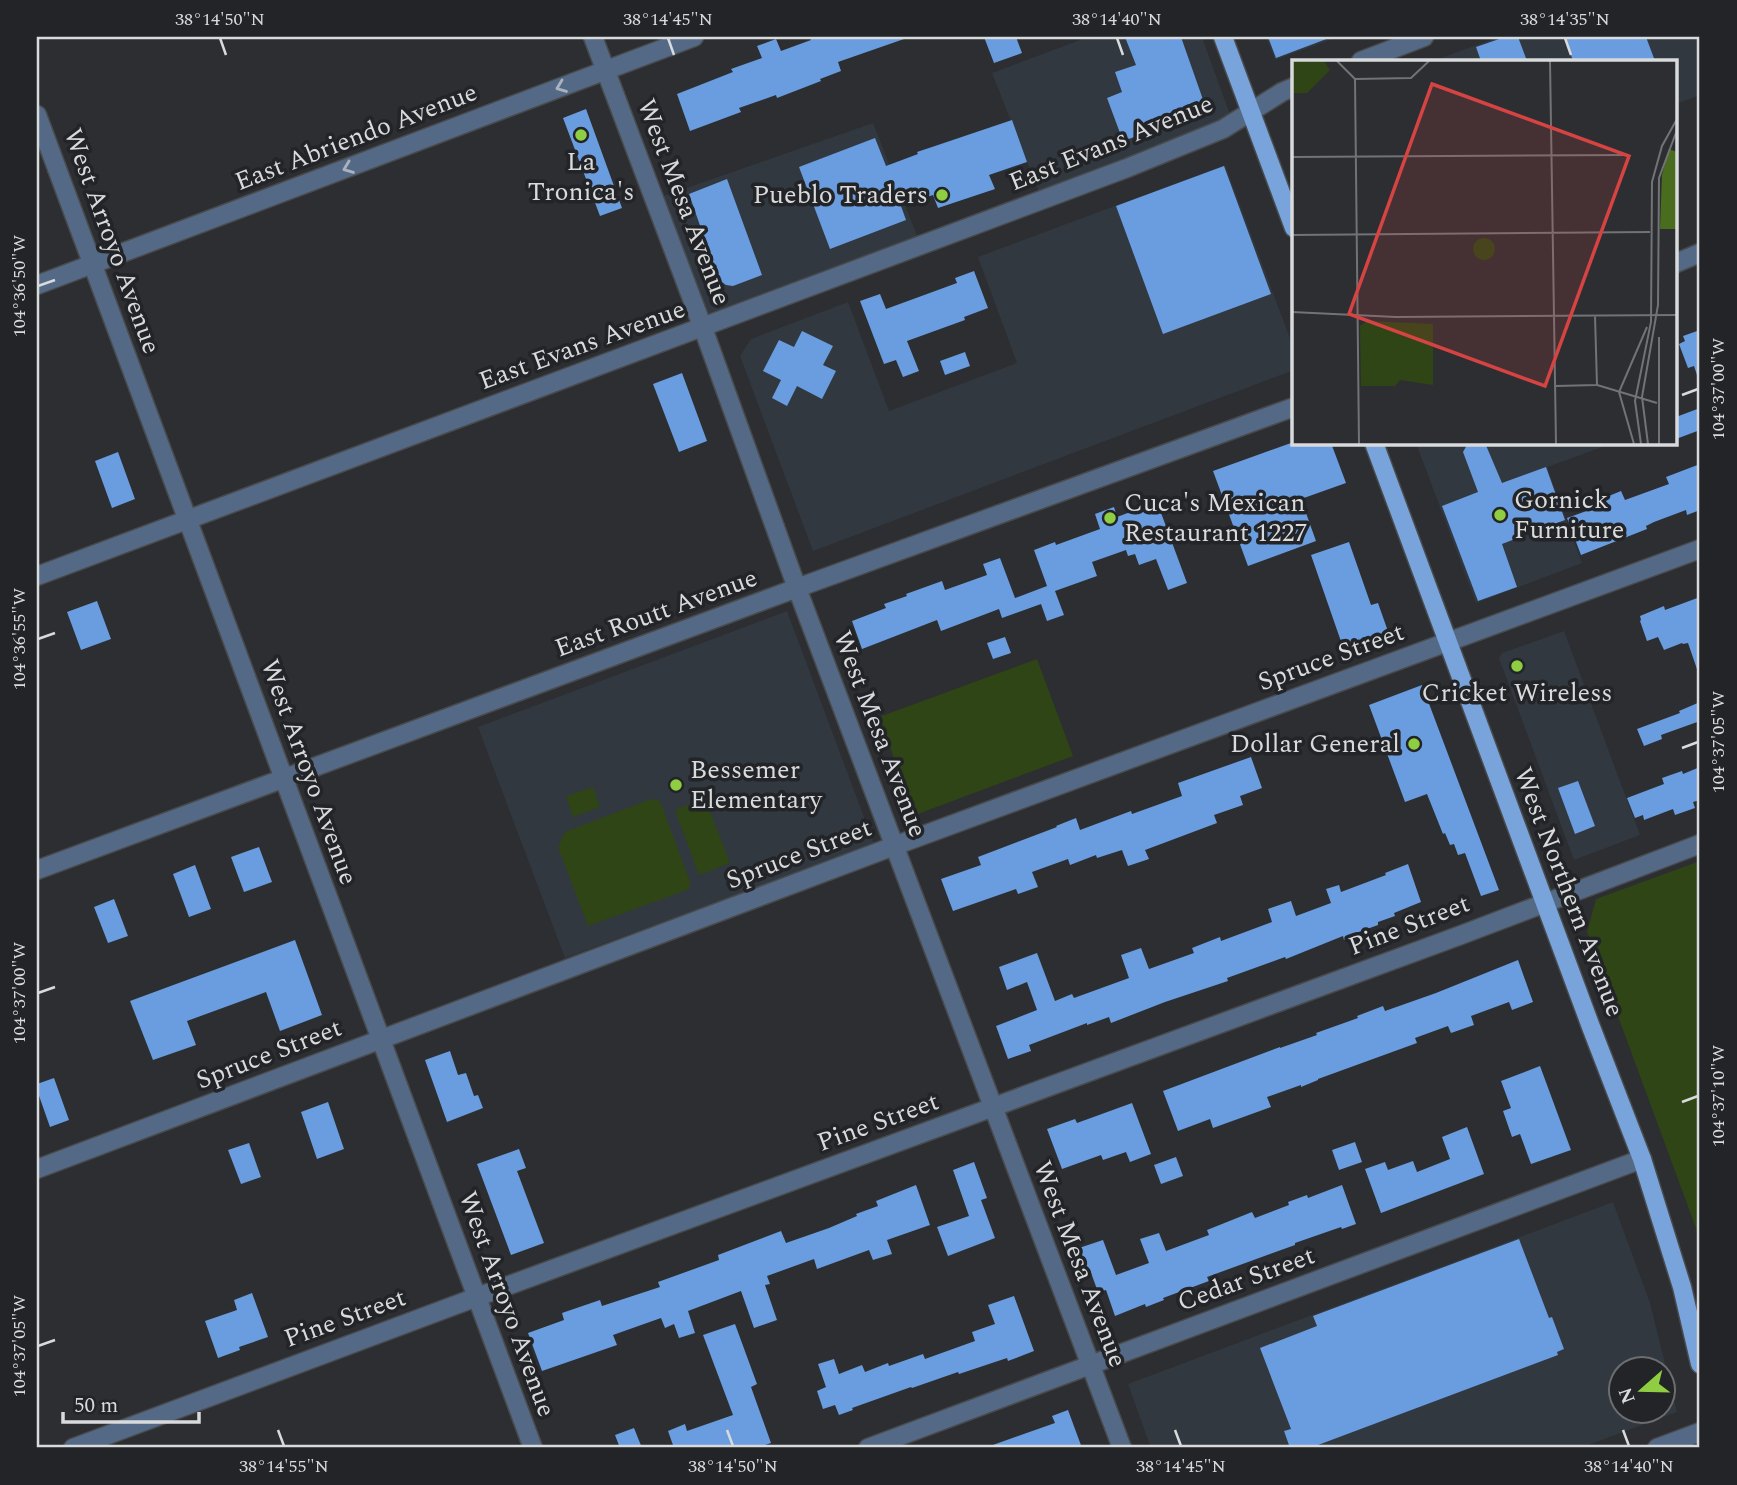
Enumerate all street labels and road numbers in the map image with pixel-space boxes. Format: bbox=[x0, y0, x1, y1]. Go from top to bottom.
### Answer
street label: East Abriendo Avenue bbox=[229, 72, 483, 202]
street label: East Evans Avenue bbox=[1003, 84, 1219, 202]
street label: West Mesa Avenue bbox=[626, 93, 742, 311]
street label: West Arroyo Avenue bbox=[53, 123, 171, 359]
street label: East Evans Avenue bbox=[473, 289, 691, 401]
street label: East Routt Avenue bbox=[549, 558, 763, 668]
street label: Spruce Street bbox=[1252, 612, 1410, 702]
street label: West Mesa Avenue bbox=[822, 625, 938, 843]
street label: West Arroyo Avenue bbox=[250, 654, 368, 890]
street label: West Northern Avenue bbox=[1503, 762, 1635, 1022]
street label: Spruce Street bbox=[720, 808, 878, 900]
street label: Pine Street bbox=[1342, 884, 1476, 966]
street label: Spruce Street bbox=[190, 1008, 348, 1100]
street label: Pine Street bbox=[811, 1081, 945, 1163]
street label: West Mesa Avenue bbox=[1022, 1155, 1138, 1373]
street label: West Arroyo Avenue bbox=[448, 1186, 566, 1422]
street label: Cedar Street bbox=[1172, 1236, 1320, 1322]
street label: Pine Street bbox=[278, 1277, 412, 1359]

